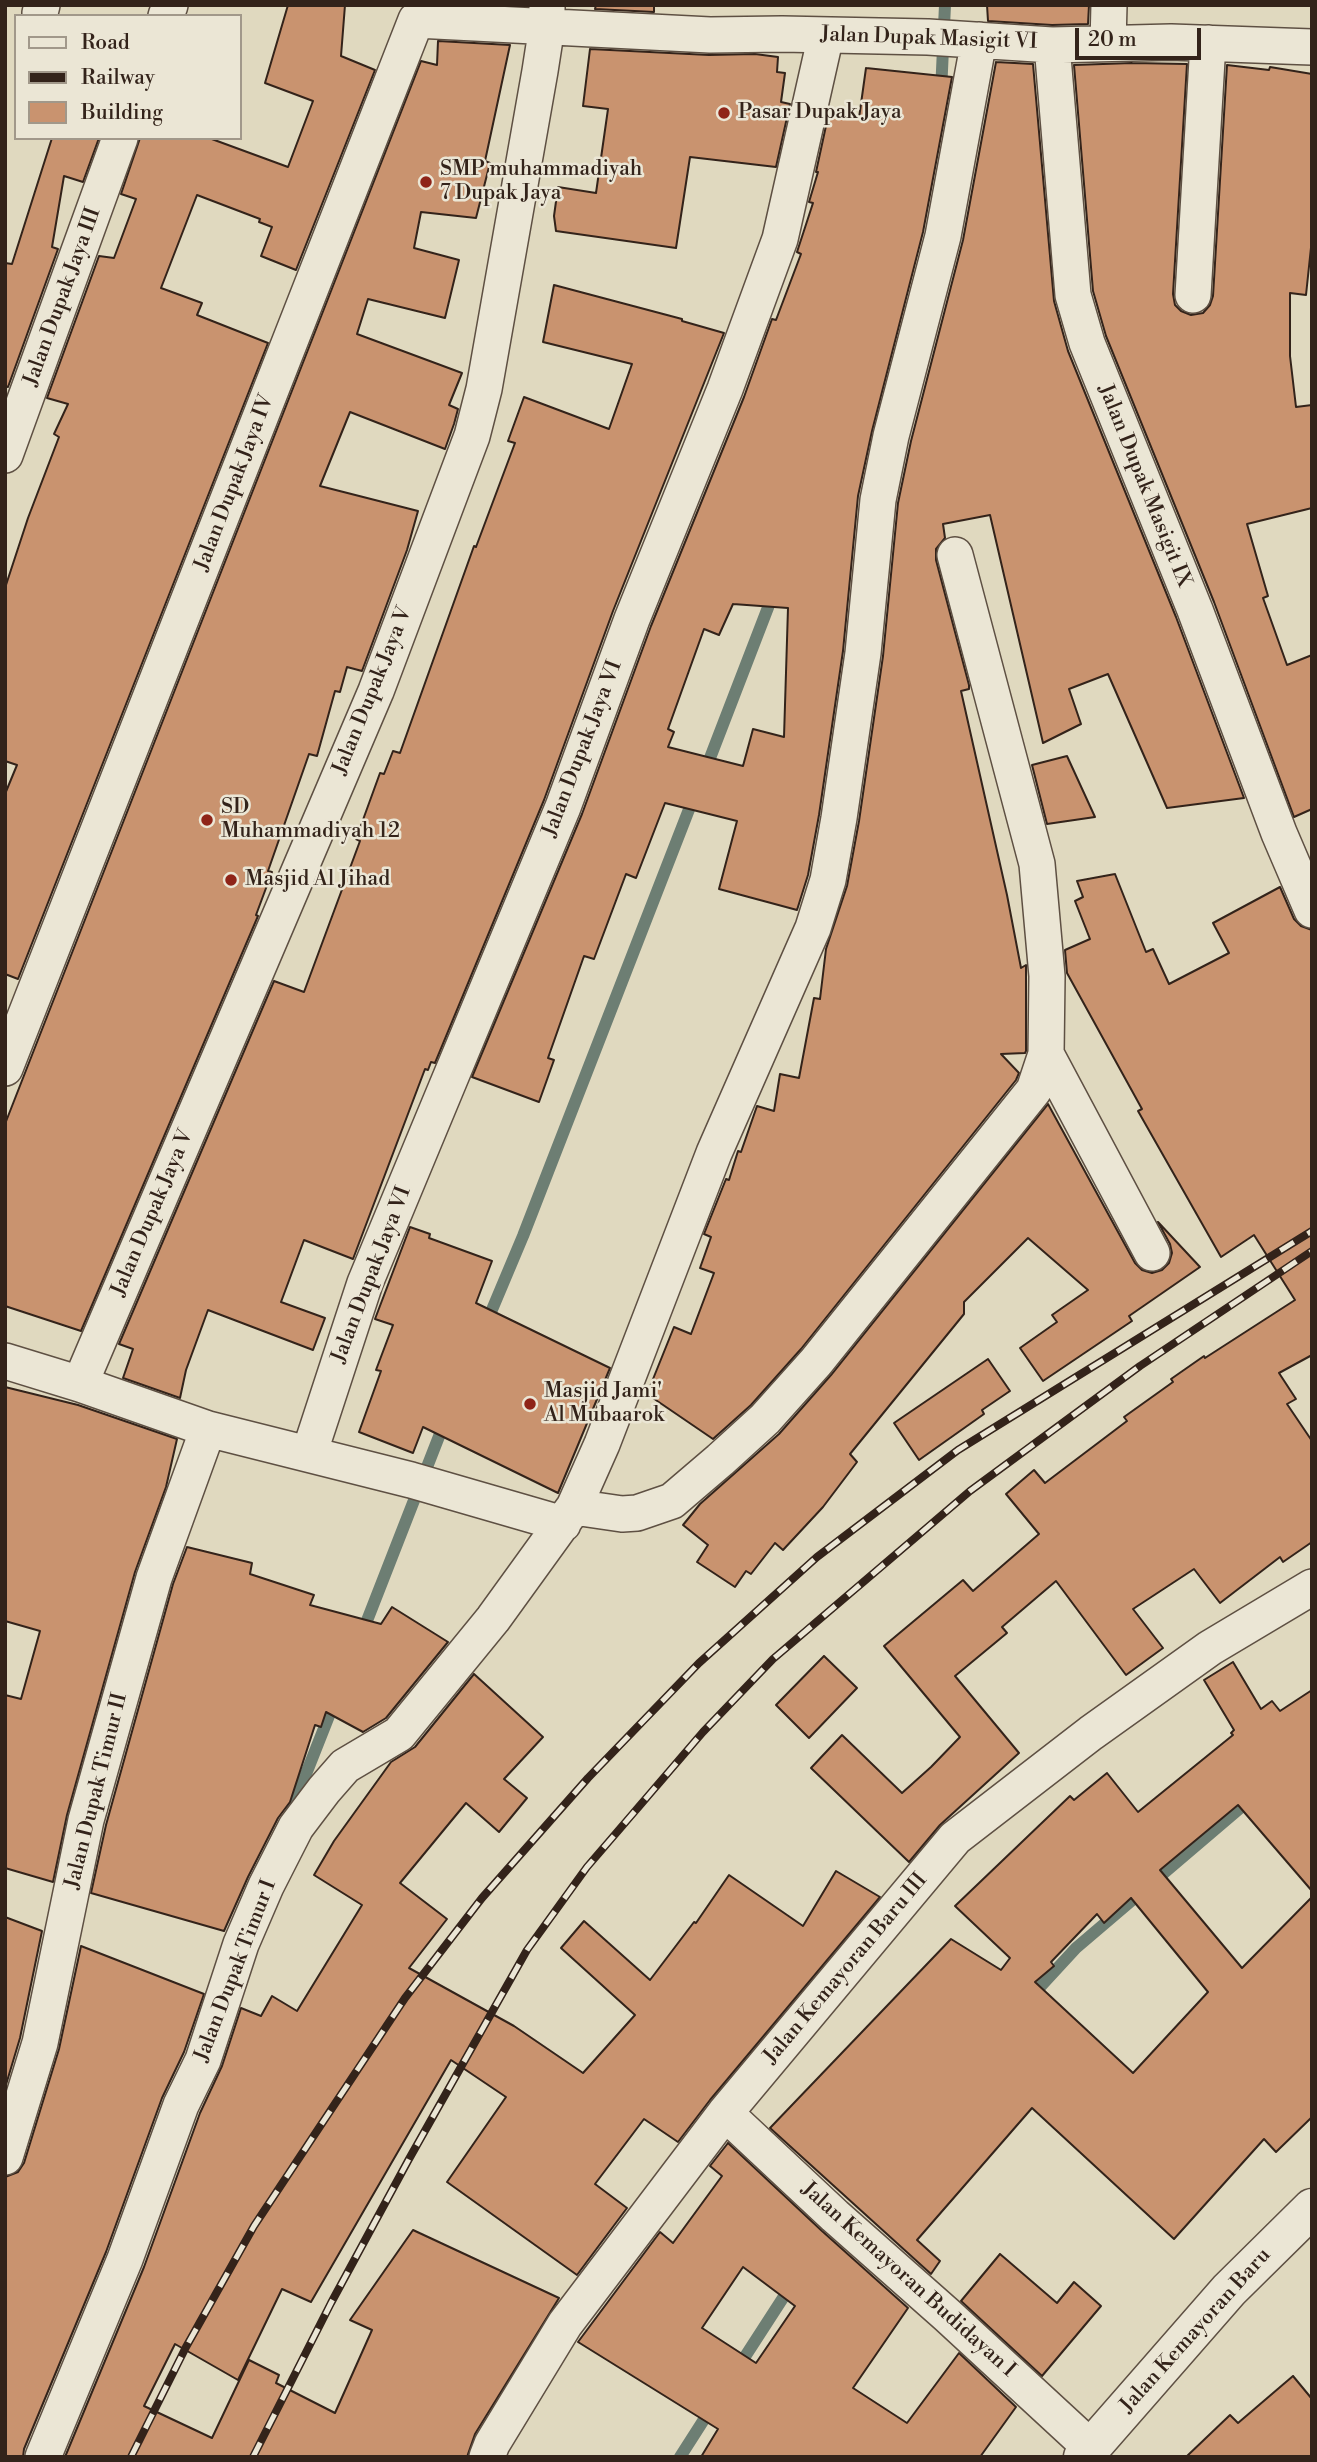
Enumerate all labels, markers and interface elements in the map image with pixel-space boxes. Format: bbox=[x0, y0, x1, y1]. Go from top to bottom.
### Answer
legend bbox=[14, 14, 242, 140]
scale bar bbox=[1079, 14, 1205, 58]
street label: Jalan Dupak Masigit VI bbox=[820, 23, 1038, 55]
text: 20 m bbox=[1088, 27, 1137, 53]
text: Road bbox=[81, 30, 130, 56]
text: Railway bbox=[81, 65, 155, 91]
text: Building bbox=[81, 100, 163, 126]
place label: Pasar Dupak Jaya bbox=[738, 100, 902, 126]
marker: Pasar Dupak Jaya bbox=[716, 105, 732, 121]
place label: SMP muhammadiyah 7 Dupak Jaya bbox=[440, 157, 642, 207]
marker: SMP muhammadiyah 7 Dupak Jaya bbox=[418, 174, 434, 190]
street label: Jalan Dupak Jaya III bbox=[19, 204, 107, 390]
street label: Jalan Dupak Masigit IX bbox=[1092, 381, 1196, 591]
street label: Jalan Dupak Jaya IV bbox=[190, 391, 280, 575]
street label: Jalan Dupak Jaya V bbox=[328, 603, 418, 779]
street label: Jalan Dupak Jaya VI bbox=[538, 657, 628, 841]
place label: SD Muhammadiyah 12 bbox=[221, 795, 400, 845]
marker: SD Muhammadiyah 12 bbox=[199, 812, 215, 828]
place label: Masjid Al Jihad bbox=[245, 867, 390, 893]
marker: Masjid Al Jihad bbox=[223, 872, 239, 888]
street label: Jalan Dupak Jaya V bbox=[106, 1126, 200, 1300]
street label: Jalan Dupak Jaya VI bbox=[327, 1183, 417, 1367]
place label: Masjid Jami' Al Mubaarok bbox=[544, 1379, 664, 1429]
marker: Masjid Jami' Al Mubaarok bbox=[522, 1396, 538, 1412]
street label: Jalan Dupak Timur II bbox=[60, 1691, 134, 1891]
street label: Jalan Kemayoran Baru III bbox=[759, 1869, 933, 2069]
street label: Jalan Dupak Timur I bbox=[190, 1876, 282, 2066]
street label: Jalan Kemayoran Budidayan I bbox=[796, 2177, 1020, 2383]
street label: Jalan Kemayoran Baru bbox=[1115, 2243, 1277, 2419]

